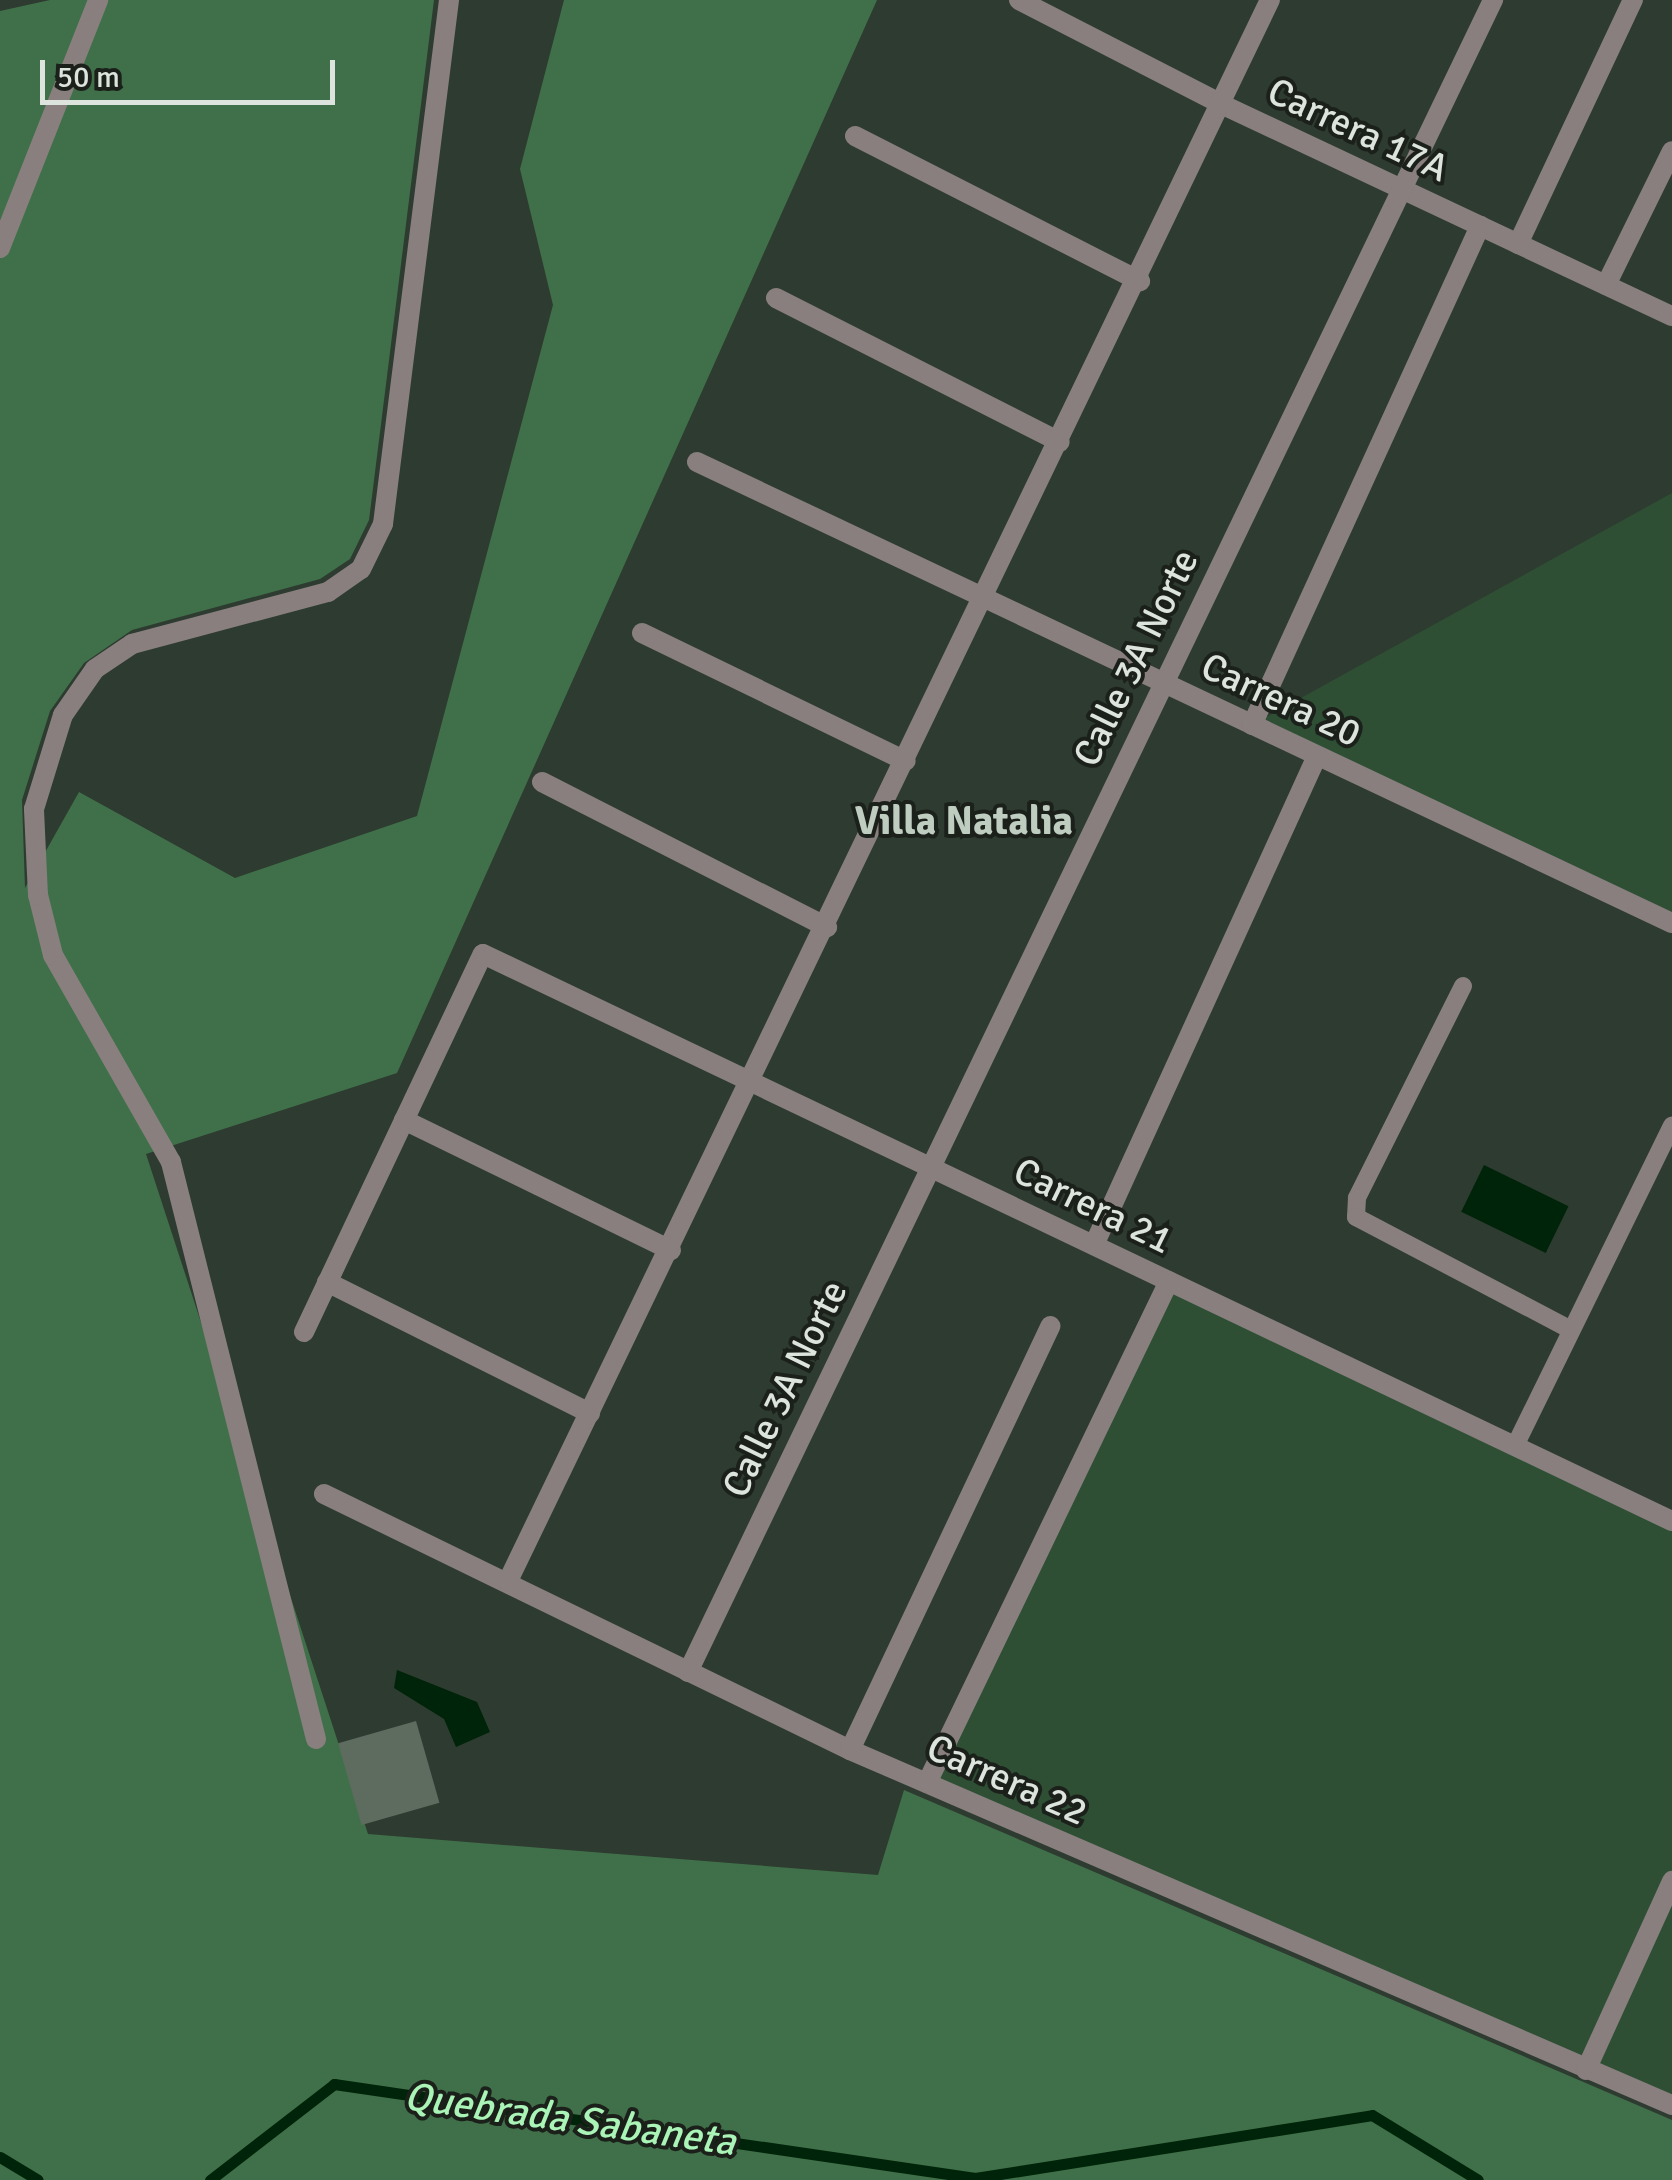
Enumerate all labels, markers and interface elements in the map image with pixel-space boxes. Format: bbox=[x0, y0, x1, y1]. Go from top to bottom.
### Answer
scale bar bbox=[45, 40, 340, 102]
text: 50 m bbox=[57, 59, 120, 96]
street label: Carrera 17A bbox=[1261, 68, 1455, 192]
street label: Calle 3A Norte bbox=[1064, 542, 1208, 774]
street label: Carrera 20 bbox=[1194, 643, 1368, 757]
district label: Villa Natalia bbox=[855, 797, 1073, 845]
street label: Carrera 21 bbox=[1006, 1148, 1180, 1264]
street label: Calle 3A Norte bbox=[713, 1273, 857, 1505]
street label: Carrera 22 bbox=[920, 1724, 1094, 1836]
water label: Quebrada Sabaneta bbox=[401, 2072, 739, 2166]

